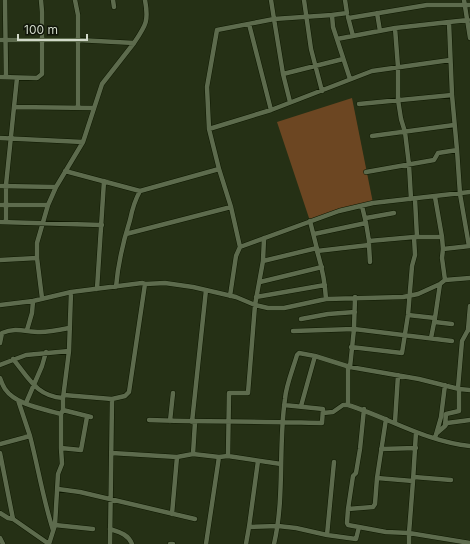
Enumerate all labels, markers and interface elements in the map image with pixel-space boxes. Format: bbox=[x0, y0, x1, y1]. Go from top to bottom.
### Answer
scale bar bbox=[18, 16, 87, 42]
text: 100 m bbox=[24, 22, 58, 37]

